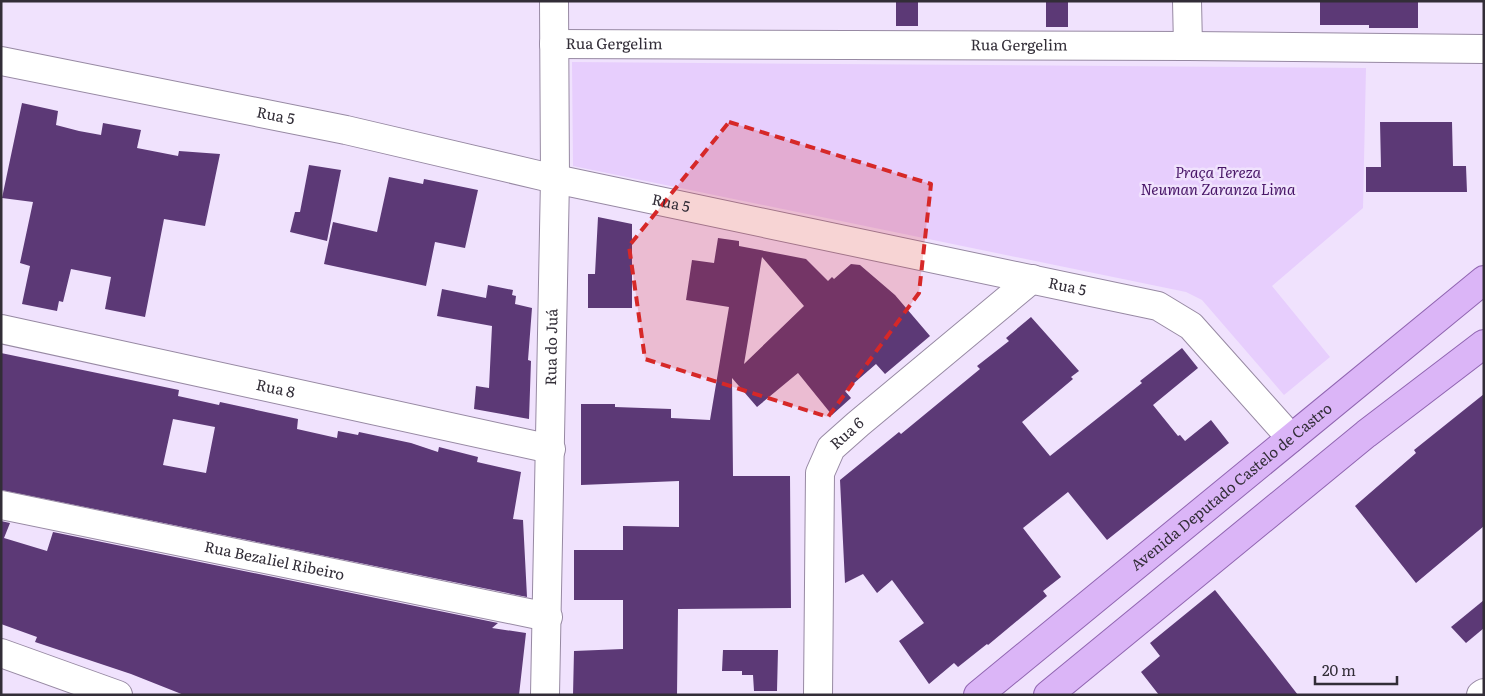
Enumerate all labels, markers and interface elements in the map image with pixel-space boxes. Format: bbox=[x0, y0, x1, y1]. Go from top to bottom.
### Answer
street label: Rua Gergelim bbox=[565, 31, 663, 54]
street label: Rua Gergelim bbox=[970, 32, 1068, 56]
street label: Rua 5 bbox=[255, 99, 297, 130]
park label: Praça Tereza Neuman Zaranza Lima bbox=[1141, 160, 1296, 200]
street label: Rua 5 bbox=[650, 187, 693, 217]
street label: Rua 5 bbox=[1046, 270, 1089, 301]
street label: Rua do Juá bbox=[538, 307, 563, 386]
street label: Rua 8 bbox=[254, 372, 297, 403]
street label: Avenida Deputado Castelo de Castro bbox=[1125, 396, 1337, 575]
street label: Rua 6 bbox=[824, 411, 868, 454]
street label: Rua Bezaliel Ribeiro bbox=[202, 534, 347, 585]
scale bar bbox=[1315, 654, 1398, 686]
text: 20 m bbox=[1322, 658, 1356, 681]

